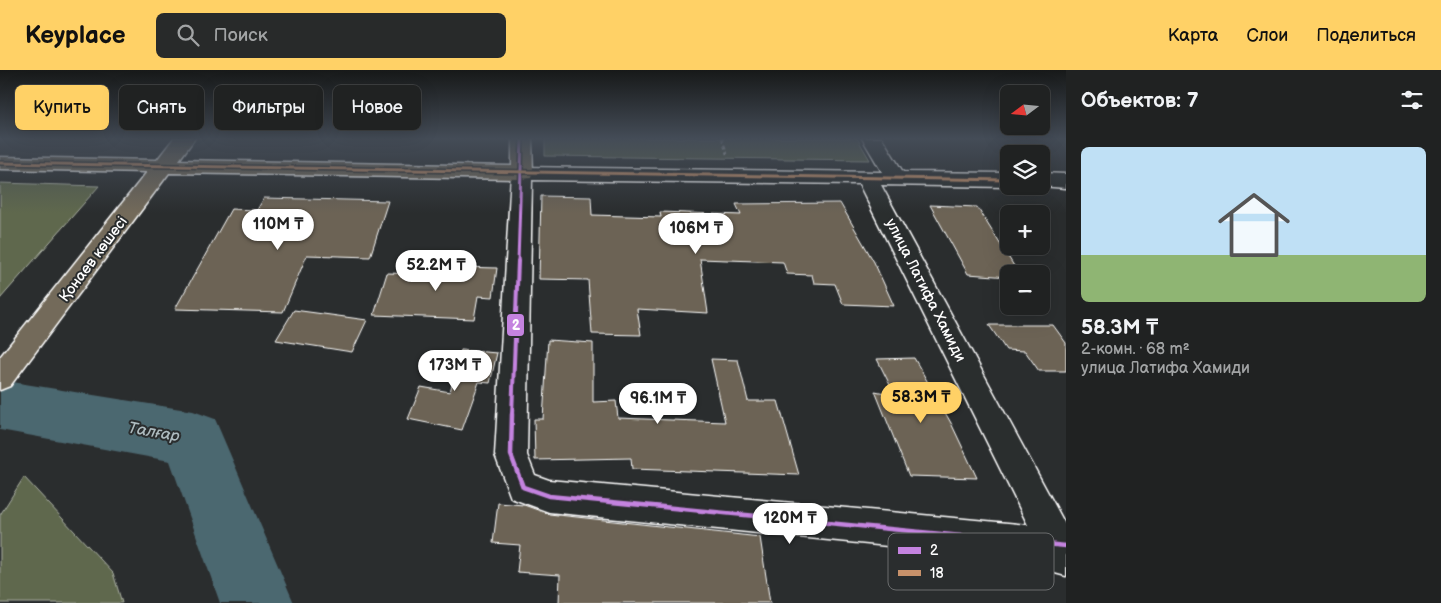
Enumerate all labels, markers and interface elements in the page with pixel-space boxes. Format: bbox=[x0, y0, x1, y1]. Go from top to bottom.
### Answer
search box bbox=[156, 13, 506, 58]
text: Keyplace bbox=[25, 21, 126, 50]
icon: search bbox=[174, 21, 202, 49]
text: Поиск bbox=[214, 24, 268, 47]
text: Карта bbox=[1168, 25, 1218, 46]
text: Слои bbox=[1246, 25, 1288, 46]
text: Поделиться bbox=[1316, 25, 1416, 46]
chip: Купить bbox=[15, 85, 109, 130]
chip: Снять bbox=[119, 85, 204, 130]
chip: Фильтры bbox=[214, 85, 323, 130]
chip: Новое bbox=[333, 85, 421, 130]
north arrow bbox=[1000, 85, 1050, 135]
map controls bbox=[1000, 85, 1050, 315]
icon: filters bbox=[1398, 86, 1426, 114]
text: Объектов: 7 bbox=[1081, 88, 1199, 113]
button: layers bbox=[1000, 145, 1050, 195]
icon: home bbox=[1209, 180, 1299, 270]
button: + bbox=[1000, 205, 1050, 255]
pin: 110M ₸ bbox=[237, 208, 319, 251]
pin: 106M ₸ bbox=[655, 212, 737, 255]
street label: Қонаев көшесі bbox=[55, 213, 132, 306]
text: 110M ₸ bbox=[253, 215, 303, 234]
street label: улица Латифа Хамиди bbox=[881, 215, 970, 365]
text: 106M ₸ bbox=[669, 219, 723, 238]
pin: 52.2M ₸ bbox=[390, 250, 482, 292]
text: 52.2M ₸ bbox=[407, 256, 465, 275]
button: − bbox=[1000, 265, 1050, 315]
line badge: 2 bbox=[506, 313, 525, 337]
text: 58.3M ₸ bbox=[1081, 315, 1158, 340]
text: 2 bbox=[512, 317, 521, 334]
text: 2-комн. · 68 m² bbox=[1081, 340, 1190, 359]
pin: 173M ₸ bbox=[414, 350, 496, 392]
text: 173M ₸ bbox=[429, 356, 481, 375]
text: улица Латифа Хамиди bbox=[1081, 359, 1250, 378]
pin: 96.1M ₸ bbox=[612, 382, 704, 425]
pin: 58.3M ₸ bbox=[875, 382, 967, 424]
text: 58.3M ₸ bbox=[892, 388, 950, 407]
text: 96.1M ₸ bbox=[630, 389, 686, 408]
water label: Талғар bbox=[126, 419, 181, 446]
pin: 120M ₸ bbox=[749, 502, 831, 545]
text: 120M ₸ bbox=[764, 509, 816, 528]
legend bbox=[888, 533, 1054, 590]
text: 2 bbox=[930, 542, 939, 559]
text: 18 bbox=[930, 565, 944, 582]

